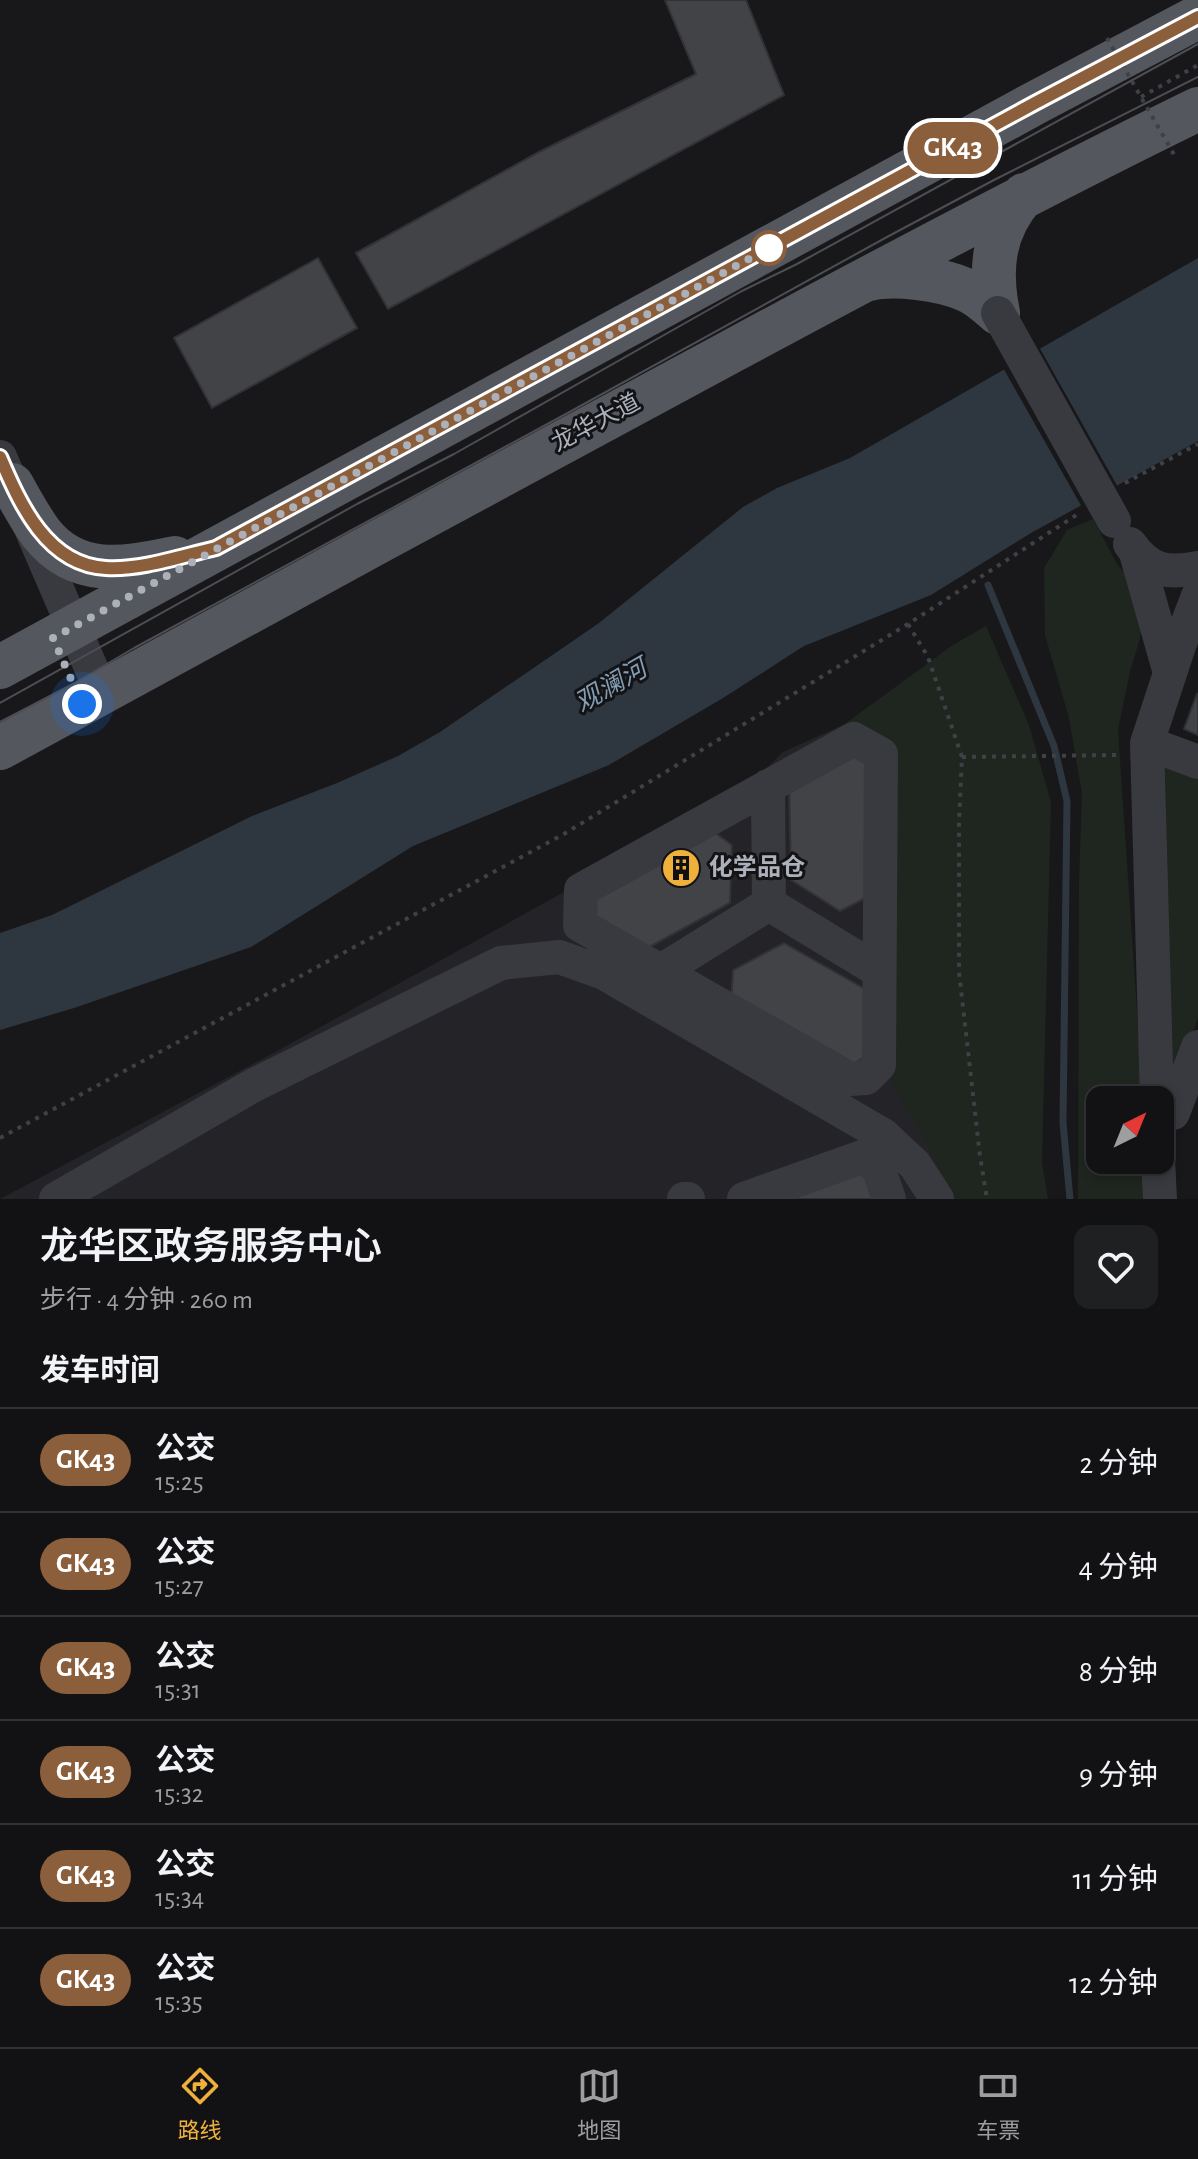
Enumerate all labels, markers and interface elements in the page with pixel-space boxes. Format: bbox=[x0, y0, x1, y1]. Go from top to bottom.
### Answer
line badge: GK43 bbox=[897, 122, 1009, 174]
text: GK43 bbox=[923, 134, 983, 162]
unlabelled marker bbox=[752, 231, 786, 265]
street label: 龙华大道 bbox=[547, 388, 644, 456]
water label: 观澜河 bbox=[570, 652, 656, 717]
your location bbox=[62, 684, 102, 724]
building icon: 化学品仓 bbox=[660, 847, 702, 889]
place label: 化学品仓 bbox=[709, 854, 805, 880]
north arrow bbox=[1086, 1086, 1174, 1174]
map controls bbox=[1086, 1086, 1174, 1174]
button: heart bbox=[1074, 1225, 1158, 1309]
text: 龙华区政务服务中心 bbox=[40, 1229, 382, 1267]
text: 步行 · 4 分钟 · 260 m bbox=[40, 1287, 253, 1313]
text: 发车时间 bbox=[40, 1356, 160, 1386]
text: 公交 bbox=[155, 1434, 215, 1464]
text: GK43 bbox=[56, 1446, 115, 1474]
text: 2 分钟 bbox=[1079, 1449, 1158, 1479]
text: 15:25 bbox=[155, 1469, 204, 1495]
text: 公交 bbox=[155, 1538, 215, 1568]
text: GK43 bbox=[56, 1550, 115, 1578]
text: 4 分钟 bbox=[1079, 1553, 1158, 1583]
text: 15:27 bbox=[155, 1573, 204, 1599]
text: 公交 bbox=[155, 1642, 215, 1672]
text: GK43 bbox=[56, 1654, 115, 1682]
text: 8 分钟 bbox=[1079, 1657, 1158, 1687]
text: 15:31 bbox=[155, 1677, 201, 1703]
text: 公交 bbox=[155, 1746, 215, 1776]
text: GK43 bbox=[56, 1758, 115, 1786]
text: 9 分钟 bbox=[1079, 1761, 1158, 1791]
text: 15:32 bbox=[155, 1781, 204, 1807]
text: 公交 bbox=[155, 1850, 215, 1880]
text: GK43 bbox=[56, 1862, 115, 1890]
text: 11 分钟 bbox=[1072, 1865, 1158, 1895]
text: 15:34 bbox=[155, 1885, 204, 1911]
text: 公交 bbox=[155, 1954, 215, 1984]
text: GK43 bbox=[56, 1966, 115, 1994]
text: 12 分钟 bbox=[1069, 1969, 1158, 1999]
text: 15:35 bbox=[155, 1989, 203, 2015]
tab: 路线 bbox=[178, 2064, 222, 2144]
tab: 地图 bbox=[577, 2064, 621, 2144]
tab: 车票 bbox=[976, 2064, 1020, 2144]

